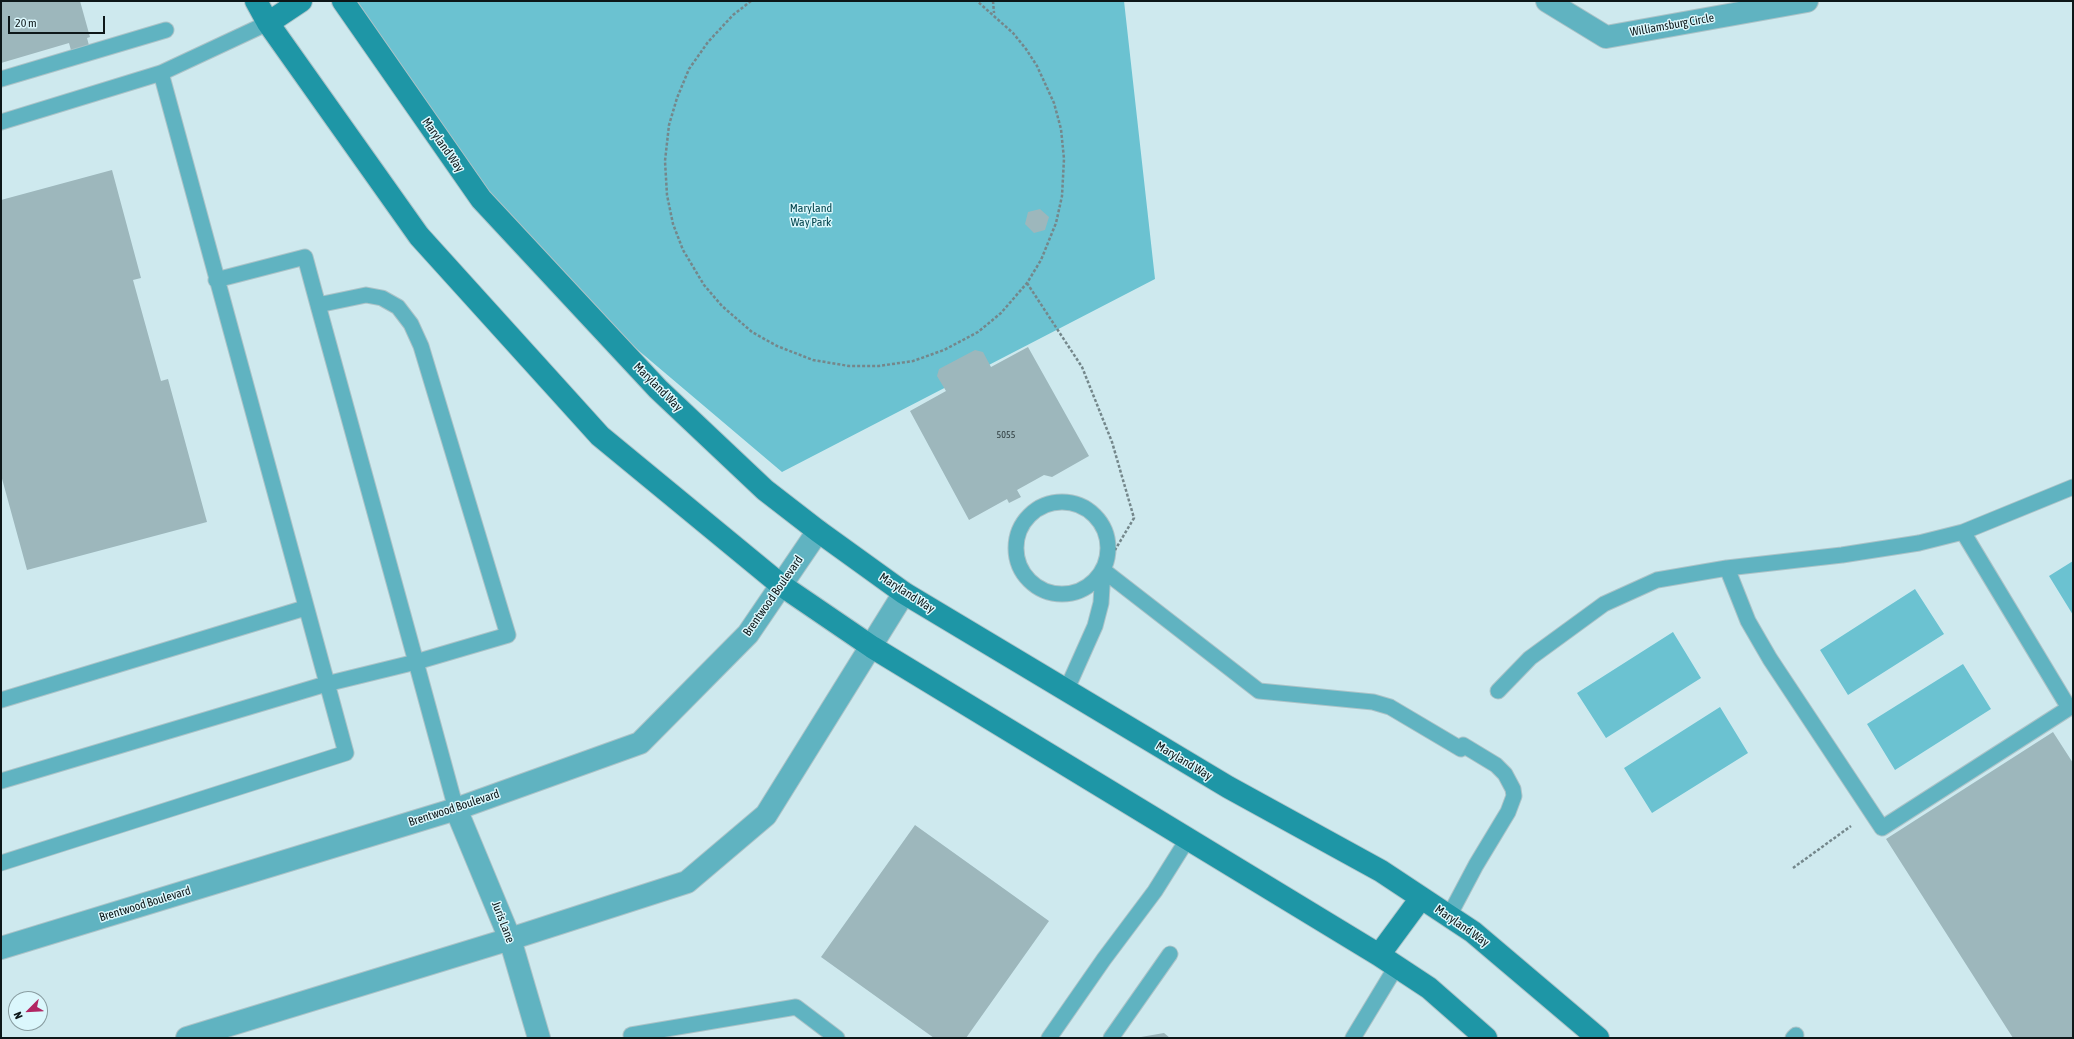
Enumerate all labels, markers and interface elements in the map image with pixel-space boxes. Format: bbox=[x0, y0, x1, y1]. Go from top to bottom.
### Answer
scale bar bbox=[10, 8, 107, 34]
street label: Williamsburg Circle bbox=[1629, 11, 1715, 39]
text: 20 m bbox=[15, 16, 37, 30]
street label: Maryland Way bbox=[419, 115, 467, 175]
park label: Maryland Way Park bbox=[790, 201, 832, 229]
street label: Maryland Way bbox=[631, 360, 685, 414]
house number: 5055 bbox=[997, 429, 1015, 441]
street label: Brentwood Boulevard bbox=[740, 553, 806, 639]
street label: Maryland Way bbox=[877, 570, 937, 616]
street label: Maryland Way bbox=[1153, 739, 1215, 783]
street label: Brentwood Boulevard bbox=[407, 787, 501, 829]
street label: Brentwood Boulevard bbox=[98, 883, 192, 925]
street label: Juris Lane bbox=[489, 899, 517, 945]
street label: Maryland Way bbox=[1432, 902, 1492, 950]
north arrow bbox=[8, 991, 48, 1031]
text: N bbox=[11, 1010, 25, 1021]

